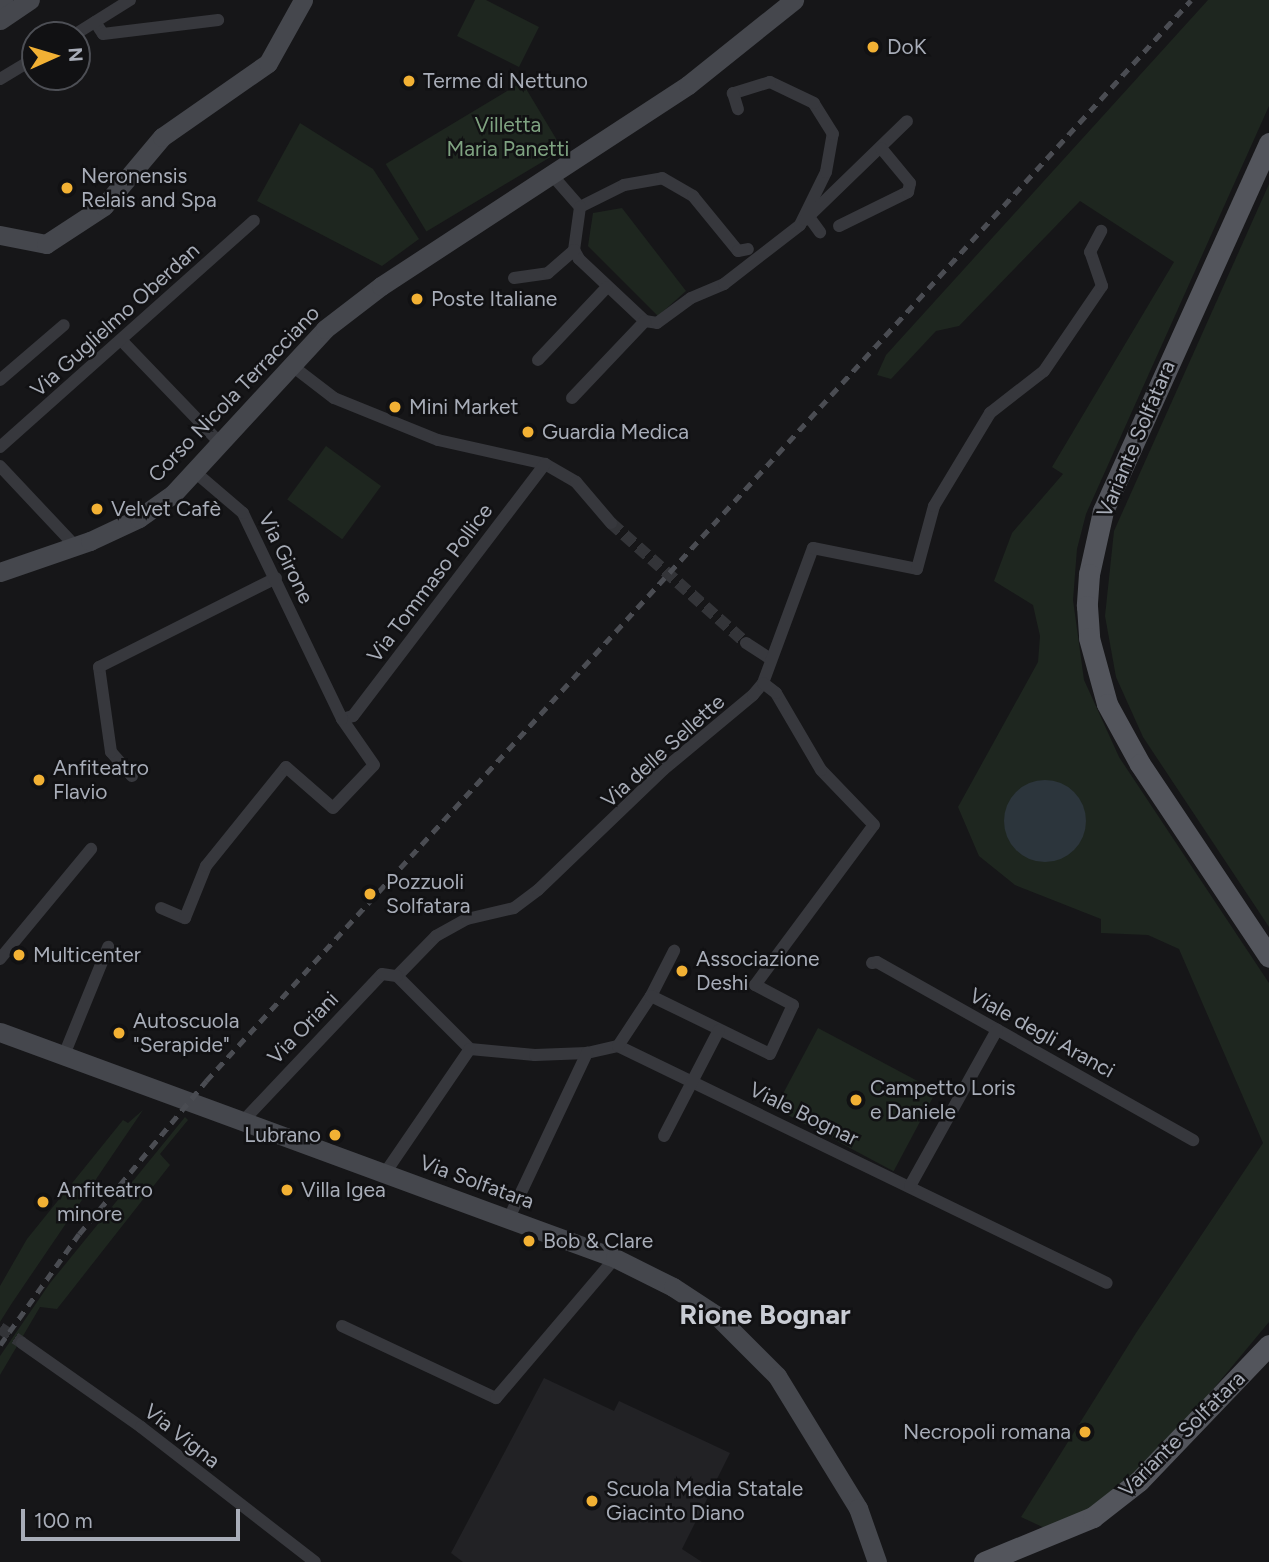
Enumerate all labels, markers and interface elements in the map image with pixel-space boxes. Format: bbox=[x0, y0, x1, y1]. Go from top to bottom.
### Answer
north arrow bbox=[21, 21, 91, 91]
place label: DoK bbox=[887, 34, 926, 60]
marker: DoK bbox=[865, 39, 881, 55]
text: N bbox=[63, 47, 87, 63]
place label: Terme di Nettuno bbox=[423, 68, 588, 94]
marker: Terme di Nettuno bbox=[401, 73, 417, 89]
park label: Villetta Maria Panetti bbox=[447, 112, 569, 162]
place label: Neronensis Relais and Spa bbox=[81, 163, 217, 213]
marker: Neronensis Relais and Spa bbox=[59, 180, 75, 196]
street label: Via Guglielmo Oberdan bbox=[26, 238, 204, 402]
place label: Poste Italiane bbox=[431, 286, 557, 312]
marker: Poste Italiane bbox=[409, 291, 425, 307]
street label: Corso Nicola Terracciano bbox=[143, 300, 325, 488]
street label: Variante Solfatara bbox=[1092, 357, 1180, 521]
place label: Mini Market bbox=[409, 394, 518, 420]
marker: Mini Market bbox=[387, 399, 403, 415]
place label: Guardia Medica bbox=[542, 419, 689, 445]
marker: Guardia Medica bbox=[520, 424, 536, 440]
place label: Velvet Cafè bbox=[111, 496, 221, 522]
street label: Via Tommaso Pollice bbox=[362, 499, 498, 667]
marker: Velvet Cafè bbox=[89, 501, 105, 517]
street label: Via Girone bbox=[253, 508, 319, 608]
street label: Via delle Sellette bbox=[596, 689, 730, 813]
place label: Anfiteatro Flavio bbox=[53, 755, 149, 805]
marker: Anfiteatro Flavio bbox=[31, 772, 47, 788]
place label: Pozzuoli Solfatara bbox=[386, 869, 470, 919]
marker: Pozzuoli Solfatara bbox=[360, 884, 380, 904]
place label: Multicenter bbox=[33, 942, 141, 968]
place label: Associazione Deshi bbox=[696, 946, 819, 996]
marker: Multicenter bbox=[11, 947, 27, 963]
marker: Associazione Deshi bbox=[674, 963, 690, 979]
street label: Viale degli Aranci bbox=[965, 983, 1119, 1083]
street label: Via Oriani bbox=[262, 987, 344, 1069]
place label: Autoscuola "Serapide" bbox=[133, 1008, 239, 1058]
marker: Autoscuola "Serapide" bbox=[111, 1025, 127, 1041]
place label: Campetto Loris e Daniele bbox=[870, 1075, 1016, 1125]
street label: Viale Bognar bbox=[745, 1077, 863, 1151]
marker: Campetto Loris e Daniele bbox=[848, 1092, 864, 1108]
place label: Lubrano bbox=[244, 1122, 321, 1148]
marker: Lubrano bbox=[327, 1127, 343, 1143]
street label: Via Solfatara bbox=[416, 1150, 538, 1214]
place label: Anfiteatro minore bbox=[57, 1177, 153, 1227]
place label: Villa Igea bbox=[301, 1177, 386, 1203]
marker: Villa Igea bbox=[279, 1182, 295, 1198]
marker: Anfiteatro minore bbox=[35, 1194, 51, 1210]
place label: Bob & Clare bbox=[543, 1228, 653, 1254]
marker: Bob & Clare bbox=[521, 1233, 537, 1249]
district label: Rione Bognar bbox=[679, 1297, 851, 1331]
street label: Variante Solfatara bbox=[1114, 1366, 1250, 1502]
street label: Via Vigna bbox=[139, 1399, 225, 1473]
place label: Necropoli romana bbox=[903, 1419, 1071, 1445]
marker: Necropoli romana bbox=[1077, 1424, 1093, 1440]
place label: Scuola Media Statale Giacinto Diano bbox=[606, 1476, 803, 1526]
marker: Scuola Media Statale Giacinto Diano bbox=[584, 1493, 600, 1509]
scale bar bbox=[24, 1496, 243, 1540]
text: 100 m bbox=[34, 1508, 93, 1533]

